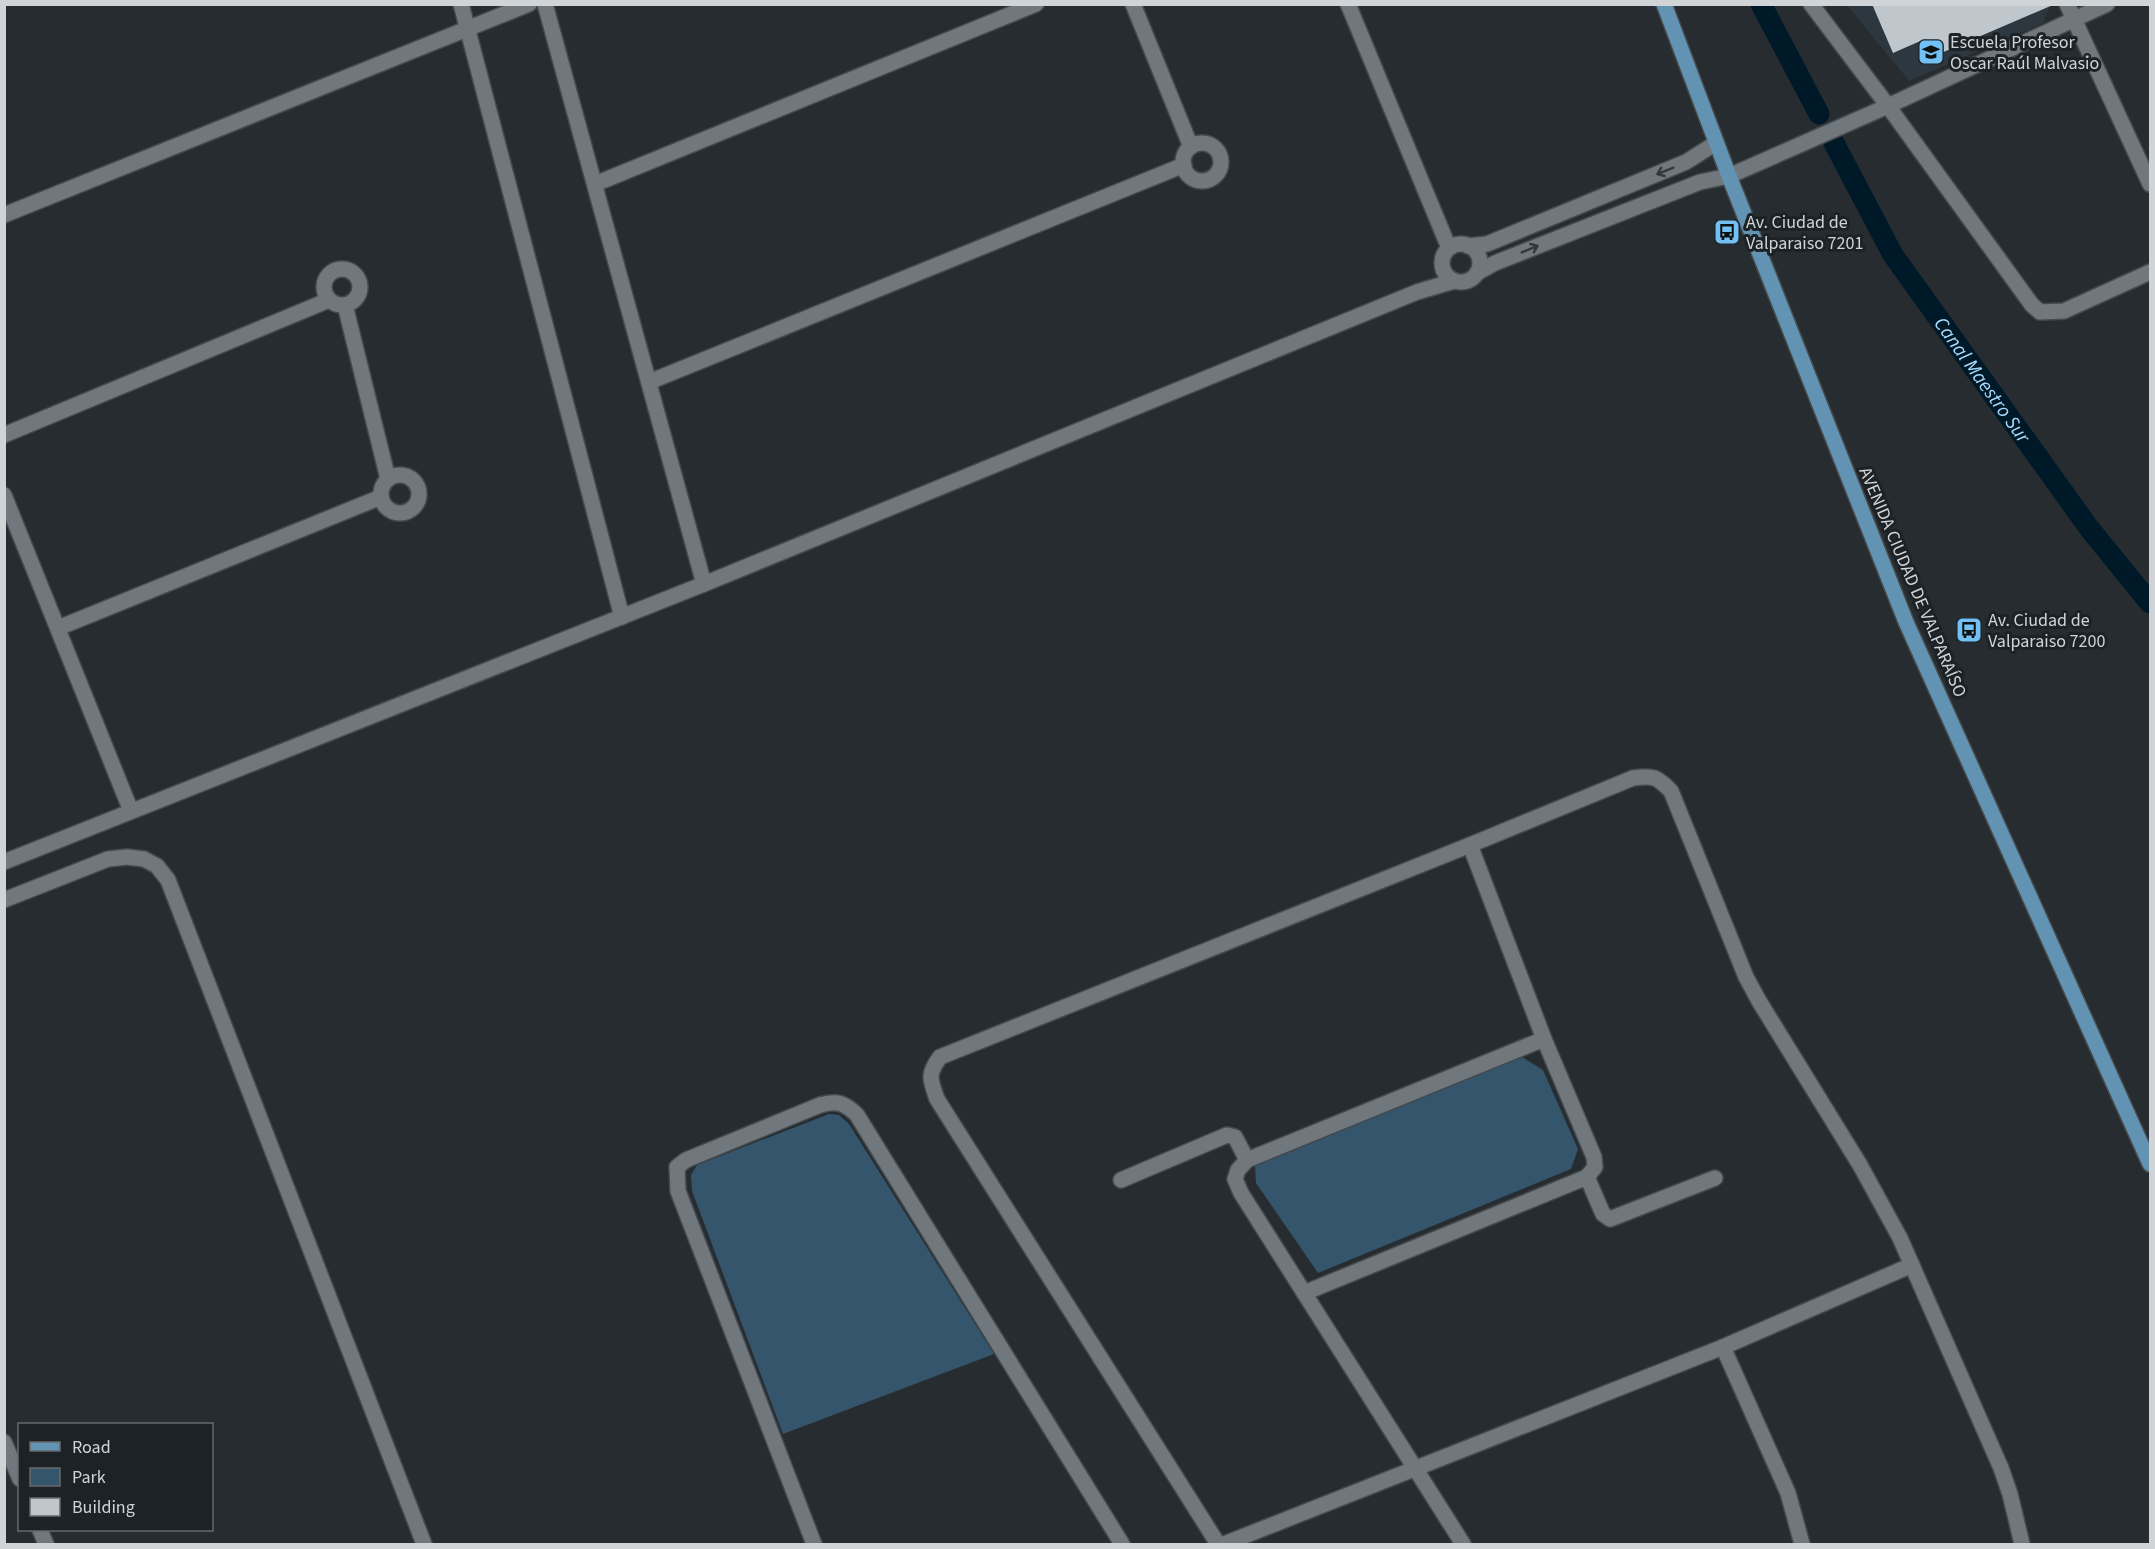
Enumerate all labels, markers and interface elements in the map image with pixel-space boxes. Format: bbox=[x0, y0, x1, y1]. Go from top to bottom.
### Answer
place label: Escuela Profesor Oscar Raúl Malvasio bbox=[1950, 30, 2099, 76]
school or university icon: Escuela Profesor Oscar Raúl Malvasio bbox=[1916, 37, 1946, 67]
one-way arrow bbox=[1656, 166, 1675, 177]
place label: Av. Ciudad de Valparaiso 7201 bbox=[1746, 210, 1863, 256]
bus stop icon: Av. Ciudad de Valparaiso 7201 bbox=[1712, 217, 1742, 247]
one-way arrow bbox=[1520, 243, 1539, 254]
water label: Canal Maestro Sur bbox=[1927, 311, 2037, 450]
street label: AVENIDA CIUDAD DE VALPARAÍSO bbox=[1853, 463, 1973, 701]
place label: Av. Ciudad de Valparaiso 7200 bbox=[1988, 608, 2105, 654]
bus stop icon: Av. Ciudad de Valparaiso 7200 bbox=[1954, 615, 1984, 645]
legend bbox=[18, 1423, 213, 1531]
text: Road bbox=[72, 1435, 111, 1460]
text: Park bbox=[72, 1465, 106, 1490]
text: Building bbox=[72, 1495, 135, 1520]

